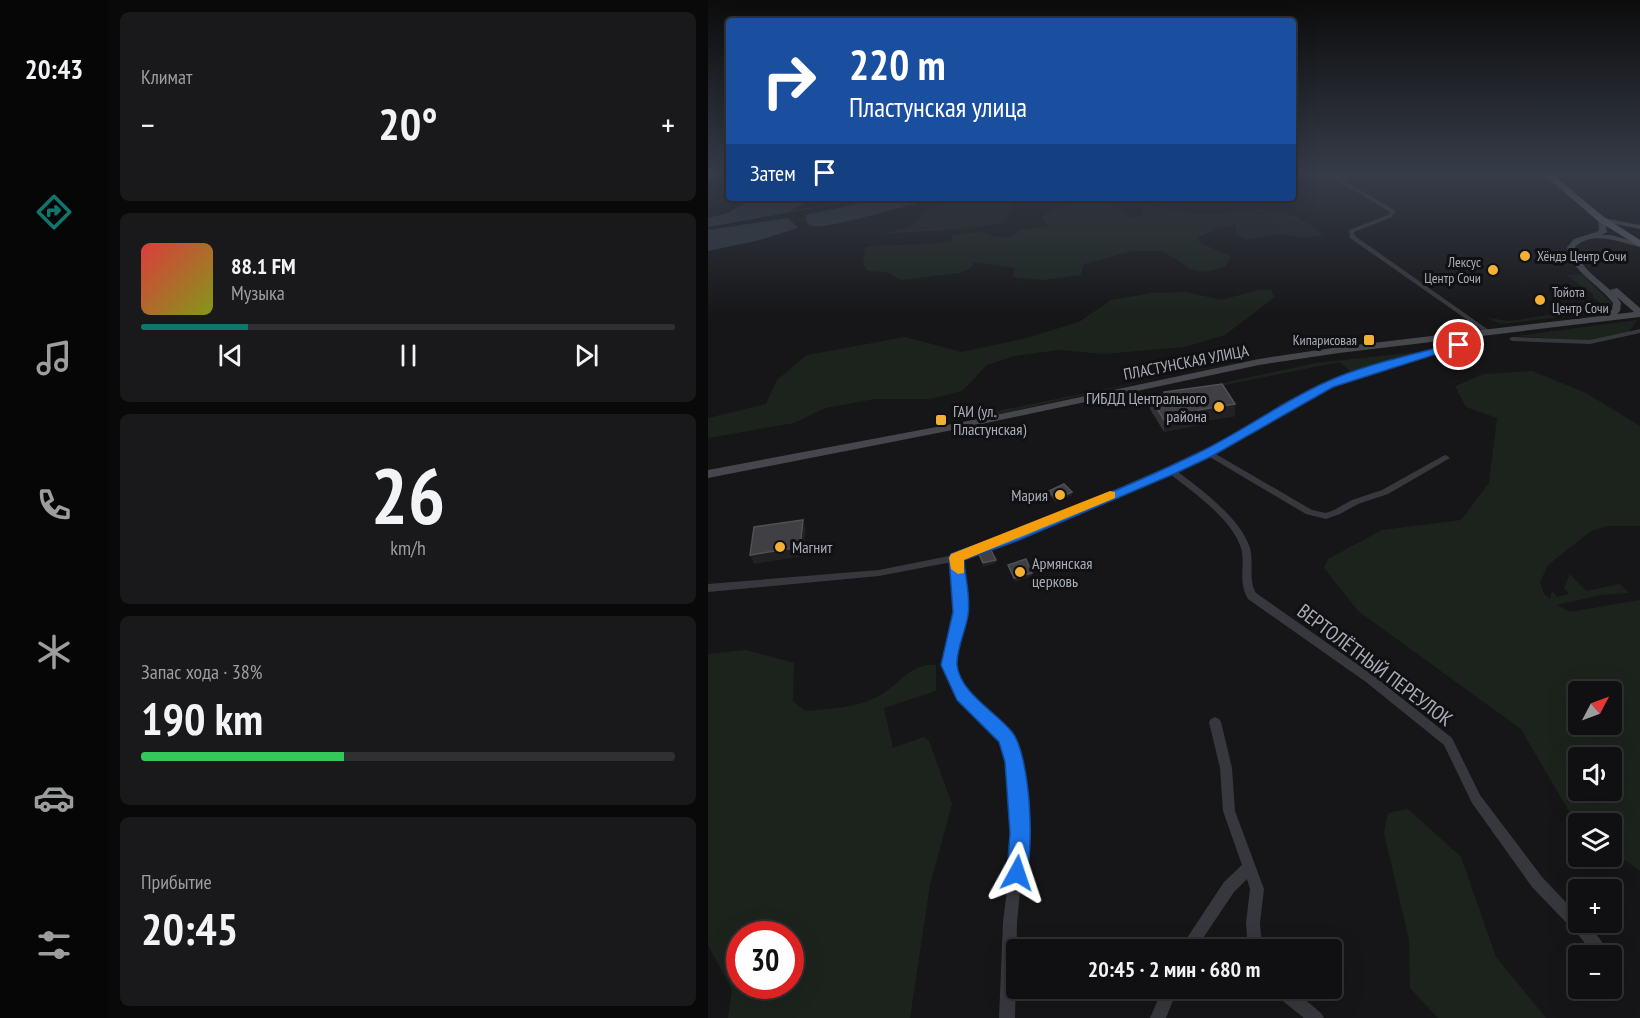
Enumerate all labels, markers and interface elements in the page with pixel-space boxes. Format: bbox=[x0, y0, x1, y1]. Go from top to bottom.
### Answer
text: 220 m bbox=[849, 37, 946, 92]
icon: right bbox=[750, 42, 828, 120]
text: 20:43 bbox=[25, 52, 83, 86]
text: Климат bbox=[141, 64, 192, 90]
text: Пластунская улица bbox=[849, 90, 1027, 124]
text: 20° bbox=[378, 94, 438, 152]
text: − bbox=[141, 103, 155, 146]
text: + bbox=[661, 103, 675, 146]
icon: arrive bbox=[808, 156, 841, 189]
text: Затем bbox=[750, 159, 796, 187]
icon: directions bbox=[33, 191, 75, 233]
place label: Хёндэ Центр Сочи bbox=[1537, 247, 1626, 265]
marker: Хёндэ Центр Сочи bbox=[1518, 249, 1532, 263]
text: 88.1 FM bbox=[231, 252, 296, 280]
place label: Лексус Центр Сочи bbox=[1424, 253, 1481, 287]
marker: Лексус Центр Сочи bbox=[1486, 263, 1500, 277]
text: Музыка bbox=[231, 280, 285, 306]
place label: Тойота Центр Сочи bbox=[1552, 283, 1609, 317]
marker: Тойота Центр Сочи bbox=[1533, 293, 1547, 307]
pin bbox=[1433, 319, 1484, 370]
icon: arrive bbox=[1442, 328, 1475, 361]
place label: Кипарисовая bbox=[1293, 331, 1357, 349]
marker: Кипарисовая bbox=[1362, 333, 1376, 347]
icon: music bbox=[33, 337, 75, 379]
icon: previous bbox=[214, 339, 247, 372]
icon: pause bbox=[392, 339, 425, 372]
icon: next bbox=[570, 339, 603, 372]
street label: ПЛАСТУНСКАЯ УЛИЦА bbox=[1122, 340, 1251, 384]
place label: ГИБДД Центрального района bbox=[1086, 388, 1207, 426]
marker: ГИБДД Центрального района bbox=[1212, 400, 1226, 414]
place label: ГАИ (ул. Пластунская) bbox=[953, 401, 1026, 439]
marker: ГАИ (ул. Пластунская) bbox=[934, 413, 948, 427]
text: 26 bbox=[371, 445, 445, 546]
icon: phone bbox=[33, 484, 75, 526]
place label: Мария bbox=[1011, 485, 1048, 505]
marker: Мария bbox=[1053, 488, 1067, 502]
text: km/h bbox=[390, 535, 426, 561]
place label: Магнит bbox=[792, 537, 833, 557]
marker: Магнит bbox=[773, 540, 787, 554]
place label: Армянская церковь bbox=[1032, 553, 1093, 591]
marker: Армянская церковь bbox=[1013, 565, 1027, 579]
street label: ВЕРТОЛЁТНЫЙ ПЕРЕУЛОК bbox=[1292, 598, 1458, 732]
icon: climate bbox=[33, 631, 75, 673]
text: Запас хода · 38% bbox=[141, 659, 262, 685]
north arrow bbox=[1568, 681, 1622, 735]
map controls bbox=[1568, 681, 1622, 999]
text: 190 km bbox=[141, 689, 263, 747]
button: sound bbox=[1568, 747, 1622, 801]
icon: car bbox=[33, 777, 75, 819]
button: layers bbox=[1568, 813, 1622, 867]
position arrow bbox=[985, 841, 1049, 905]
text: Прибытие bbox=[141, 869, 212, 895]
button: + bbox=[1568, 879, 1622, 933]
text: 20:45 bbox=[141, 899, 238, 957]
speed limit sign: 30 bbox=[726, 921, 804, 999]
icon: filters bbox=[33, 924, 75, 966]
button: − bbox=[1568, 945, 1622, 999]
text: 20:45 · 2 мин · 680 m bbox=[1088, 955, 1260, 983]

